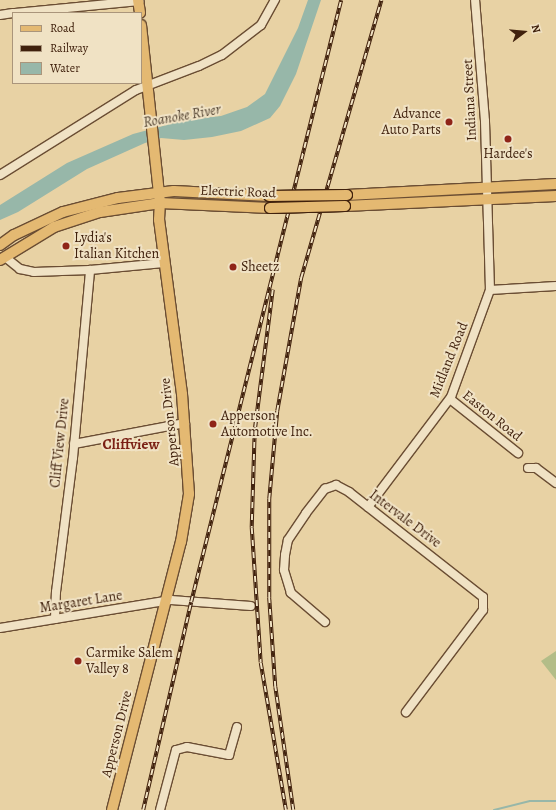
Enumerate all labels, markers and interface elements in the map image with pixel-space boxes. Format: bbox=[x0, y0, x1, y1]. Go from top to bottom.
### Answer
legend bbox=[12, 12, 142, 84]
north arrow bbox=[504, 12, 544, 52]
text: Road bbox=[50, 20, 75, 36]
text: N bbox=[528, 23, 544, 34]
text: Railway bbox=[50, 40, 88, 56]
street label: Indiana Street bbox=[459, 59, 481, 141]
text: Water bbox=[50, 60, 80, 76]
water label: Roanoke River bbox=[142, 100, 222, 132]
place label: Advance Auto Parts bbox=[382, 106, 441, 138]
marker: Advance Auto Parts bbox=[444, 117, 454, 127]
marker: Hardee's bbox=[503, 134, 513, 144]
place label: Hardee's bbox=[483, 146, 533, 162]
street label: Electric Road bbox=[200, 182, 276, 202]
place label: Lydia's Italian Kitchen bbox=[74, 230, 159, 262]
marker: Lydia's Italian Kitchen bbox=[61, 241, 71, 251]
place label: Sheetz bbox=[241, 259, 279, 275]
marker: Sheetz bbox=[228, 262, 238, 272]
street label: Midland Road bbox=[426, 320, 472, 400]
street label: Apperson Drive bbox=[157, 377, 183, 467]
street label: Easton Road bbox=[459, 387, 525, 445]
street label: Cliff View Drive bbox=[47, 397, 73, 489]
place label: Apperson Automotive Inc. bbox=[221, 408, 313, 440]
marker: Apperson Automotive Inc. bbox=[208, 419, 218, 429]
district label: Cliffview bbox=[103, 436, 159, 454]
street label: Intervale Drive bbox=[366, 487, 444, 551]
street label: Margaret Lane bbox=[38, 587, 124, 617]
place label: Carmike Salem Valley 8 bbox=[86, 645, 173, 678]
marker: Carmike Salem Valley 8 bbox=[73, 656, 83, 666]
street label: Apperson Drive bbox=[98, 689, 136, 779]

